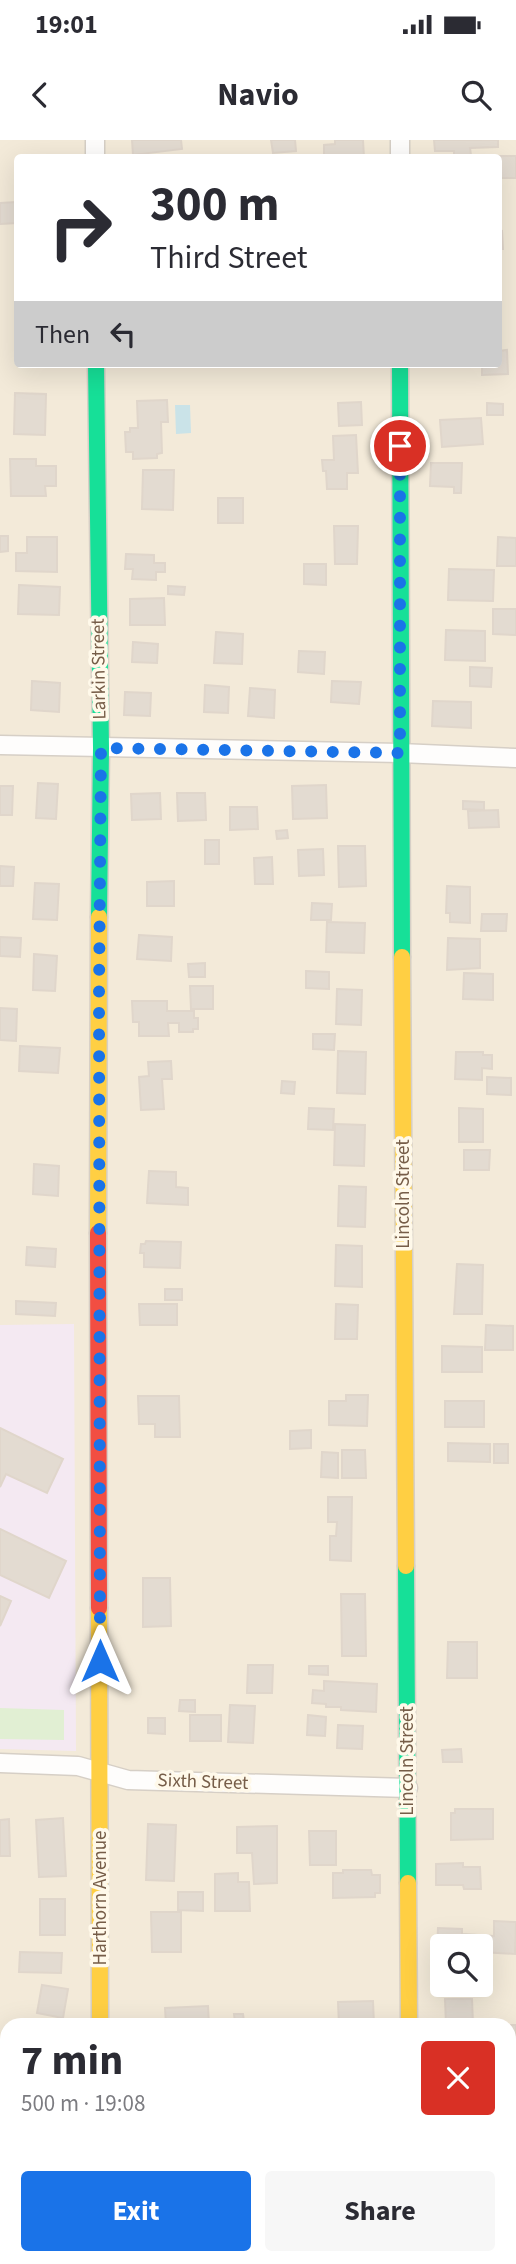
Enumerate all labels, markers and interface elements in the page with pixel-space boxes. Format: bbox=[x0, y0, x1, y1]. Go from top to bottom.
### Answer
text: 19:01 bbox=[35, 6, 98, 43]
text: Navio bbox=[217, 72, 299, 118]
icon: back bbox=[21, 76, 59, 114]
icon: search bbox=[457, 76, 495, 114]
text: 300 m bbox=[150, 170, 279, 240]
icon: right bbox=[35, 182, 126, 273]
text: Third Street bbox=[150, 235, 308, 281]
icon: left bbox=[104, 315, 142, 353]
text: Then bbox=[35, 316, 90, 353]
pin bbox=[370, 416, 430, 476]
icon: arrive bbox=[381, 427, 419, 465]
street label: Larkin Street bbox=[85, 618, 113, 720]
street label: Lincoln Street bbox=[390, 1139, 417, 1249]
position arrow bbox=[63, 1624, 137, 1698]
street label: Lincoln Street bbox=[394, 1706, 421, 1816]
street label: Sixth Street bbox=[157, 1767, 250, 1797]
street label: Harthorn Avenue bbox=[87, 1831, 114, 1965]
map controls bbox=[430, 1934, 493, 1997]
button: search bbox=[430, 1934, 493, 1997]
text: 7 min bbox=[21, 2031, 123, 2091]
button: close bbox=[421, 2041, 495, 2115]
text: 500 m · 19:08 bbox=[21, 2087, 145, 2120]
button: Exit bbox=[21, 2171, 251, 2251]
button: Share bbox=[265, 2171, 495, 2251]

